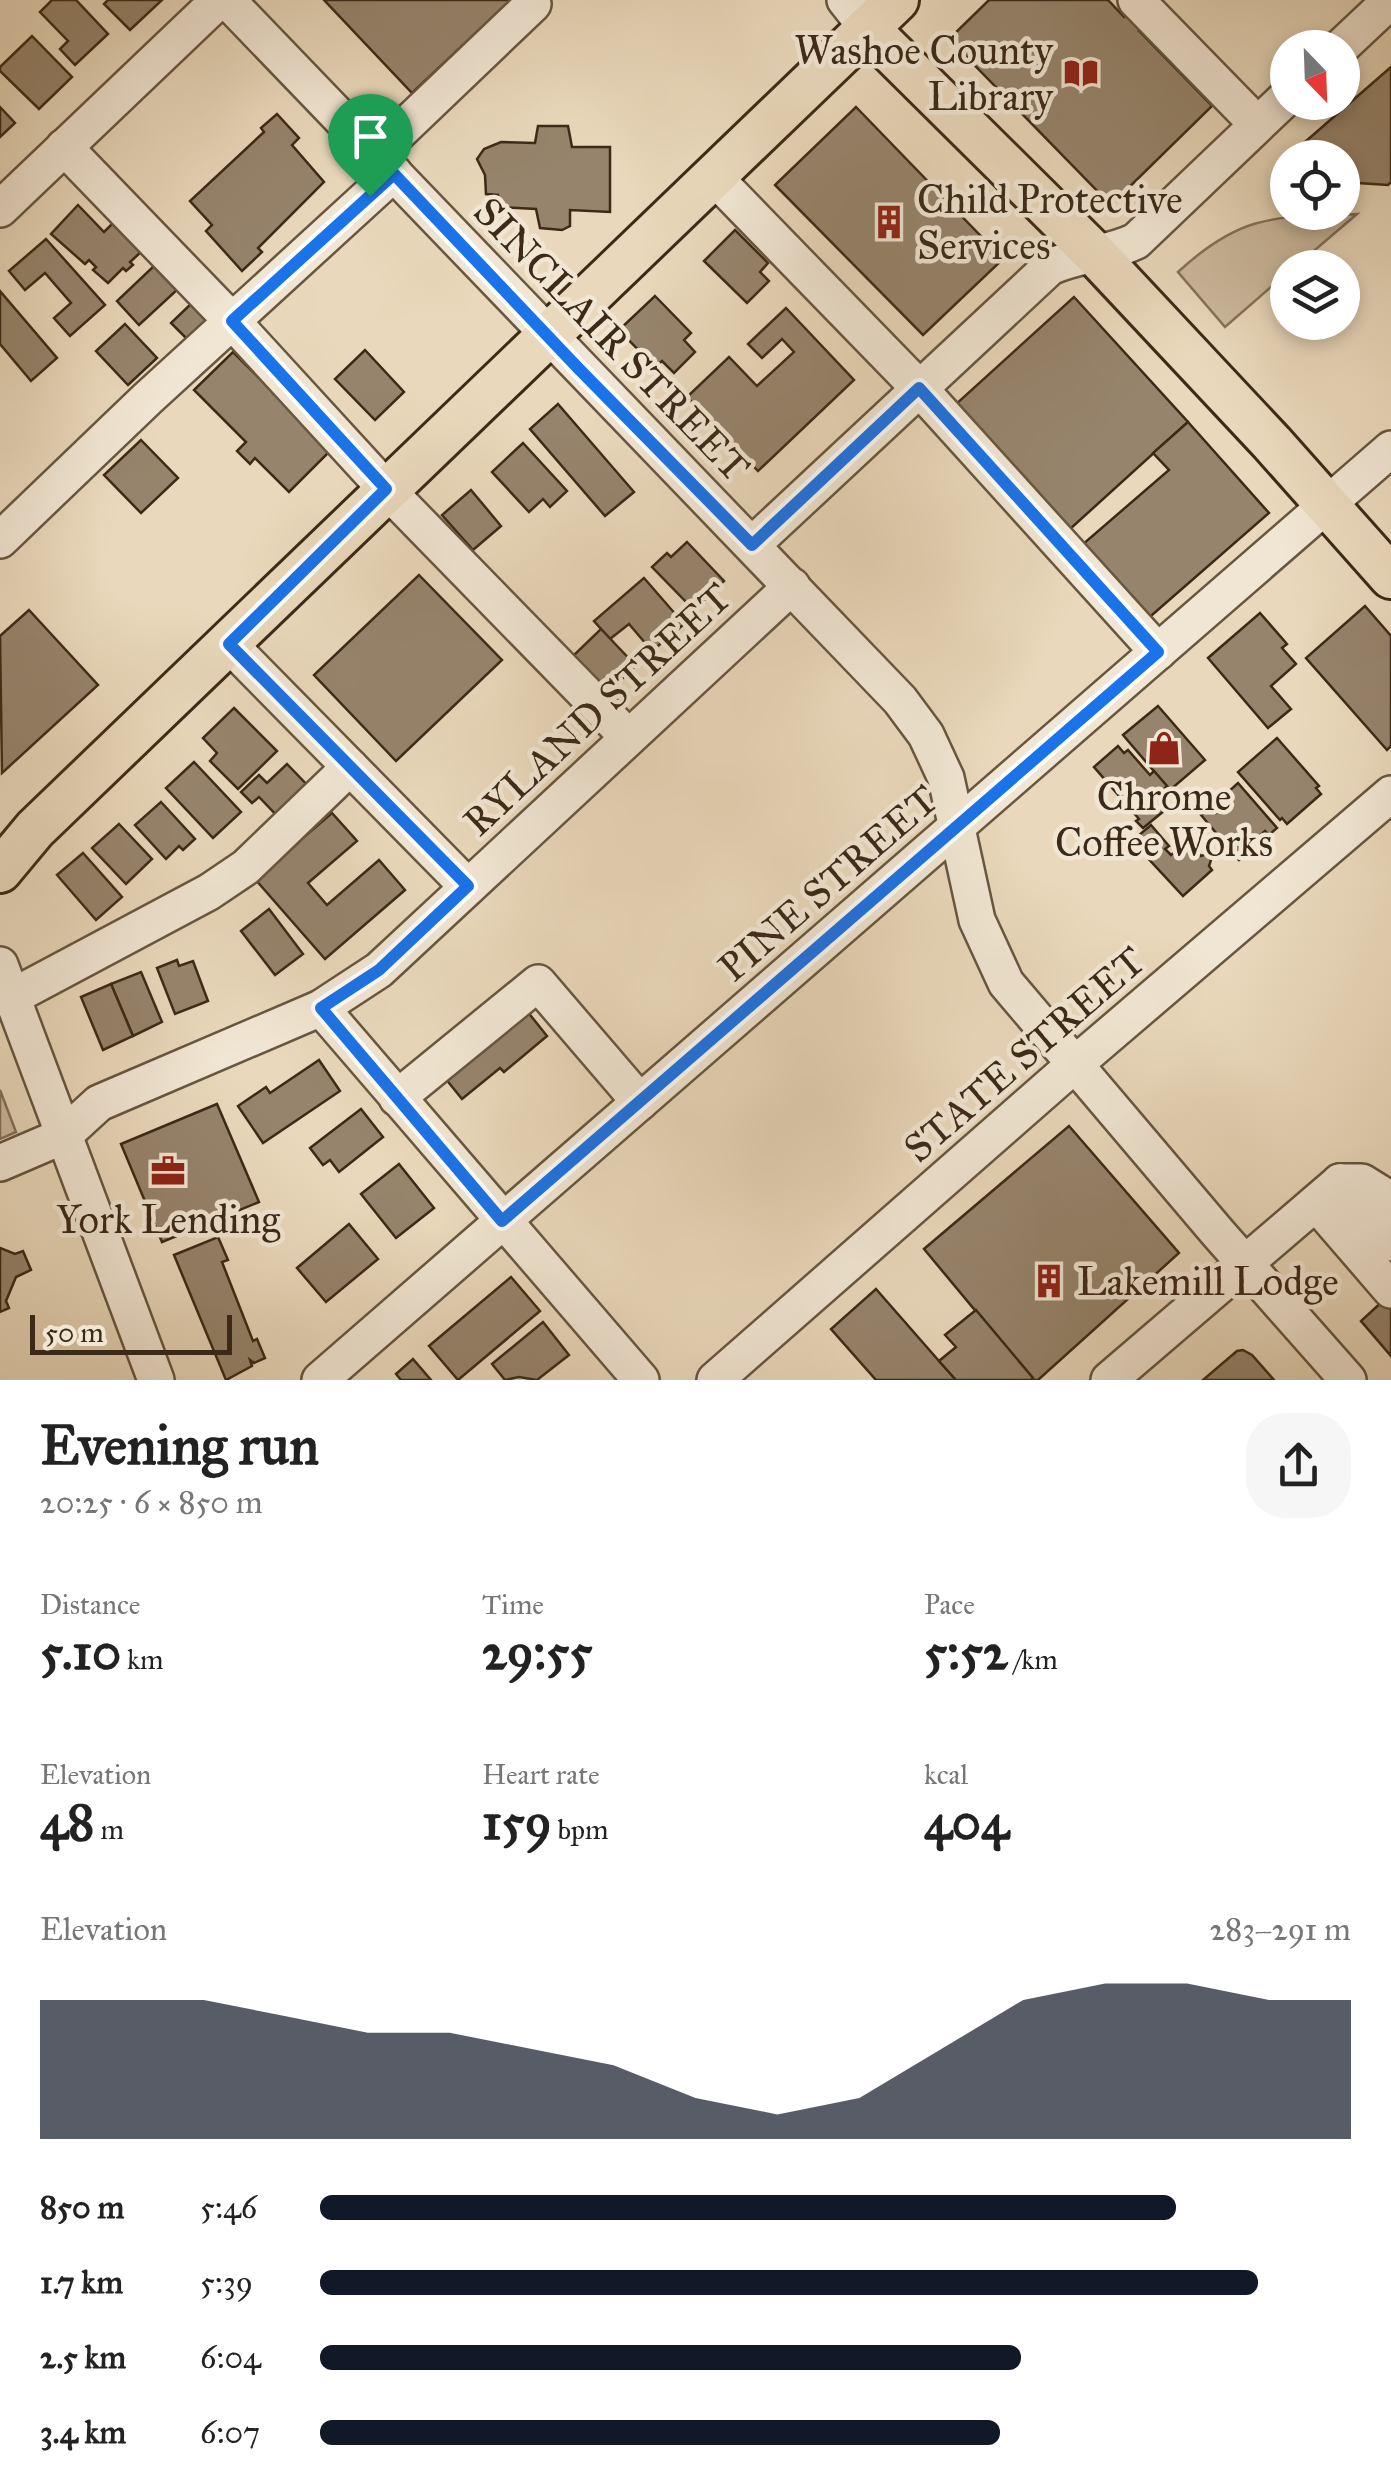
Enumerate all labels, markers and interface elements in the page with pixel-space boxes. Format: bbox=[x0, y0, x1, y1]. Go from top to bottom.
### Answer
place label: Washoe County Library bbox=[794, 26, 1054, 121]
north arrow bbox=[1270, 30, 1360, 120]
map controls bbox=[1270, 30, 1360, 340]
library icon: Washoe County Library bbox=[1062, 54, 1100, 92]
pin bbox=[328, 94, 413, 197]
icon: arrive bbox=[343, 109, 398, 164]
button: locate bbox=[1270, 140, 1360, 230]
place label: Child Protective Services bbox=[917, 175, 1183, 270]
street label: SINCLAIR STREET bbox=[463, 187, 760, 492]
building icon: Child Protective Services bbox=[870, 203, 908, 241]
button: layers bbox=[1270, 250, 1360, 340]
street label: RYLAND STREET bbox=[453, 573, 741, 846]
shop icon: Chrome Coffee Works bbox=[1145, 729, 1183, 767]
place label: Chrome Coffee Works bbox=[1055, 772, 1273, 867]
street label: PINE STREET bbox=[709, 775, 948, 992]
street label: STATE STREET bbox=[894, 936, 1155, 1172]
office icon: York Lending bbox=[149, 1152, 187, 1190]
place label: York Lending bbox=[56, 1195, 280, 1244]
place label: Lakemill Lodge bbox=[1077, 1257, 1339, 1306]
building icon: Lakemill Lodge bbox=[1030, 1262, 1068, 1300]
scale bar bbox=[30, 1310, 232, 1354]
text: 50 m bbox=[45, 1315, 104, 1350]
text: Evening run bbox=[40, 1412, 319, 1479]
button: share bbox=[1246, 1413, 1351, 1518]
text: 20:25 · 6 × 850 m bbox=[40, 1483, 263, 1522]
text: Distance bbox=[40, 1587, 140, 1622]
text: Time bbox=[482, 1587, 544, 1622]
text: Pace bbox=[924, 1587, 975, 1622]
text: 5.10 bbox=[40, 1622, 121, 1683]
text: 29:55 bbox=[482, 1622, 593, 1683]
text: 5:52 bbox=[924, 1622, 1008, 1683]
text: km bbox=[121, 1642, 164, 1677]
text: /km bbox=[1008, 1642, 1058, 1677]
text: Elevation bbox=[40, 1757, 151, 1792]
text: Heart rate bbox=[482, 1757, 600, 1792]
text: kcal bbox=[924, 1757, 968, 1792]
text: 48 bbox=[40, 1792, 94, 1853]
text: 159 bbox=[482, 1792, 551, 1853]
text: 404 bbox=[924, 1792, 1009, 1853]
text: m bbox=[94, 1812, 124, 1847]
text: bpm bbox=[551, 1812, 609, 1847]
text: Elevation bbox=[40, 1910, 167, 1949]
text: 283–291 m bbox=[1210, 1910, 1351, 1949]
text: 850 m bbox=[40, 2188, 124, 2227]
text: 5:46 bbox=[200, 2188, 257, 2227]
text: 1.7 km bbox=[40, 2263, 123, 2302]
text: 5:39 bbox=[200, 2263, 253, 2302]
text: 2.5 km bbox=[40, 2338, 126, 2377]
text: 6:04 bbox=[200, 2338, 261, 2377]
text: 3.4 km bbox=[40, 2413, 126, 2452]
text: 6:07 bbox=[200, 2413, 260, 2452]

